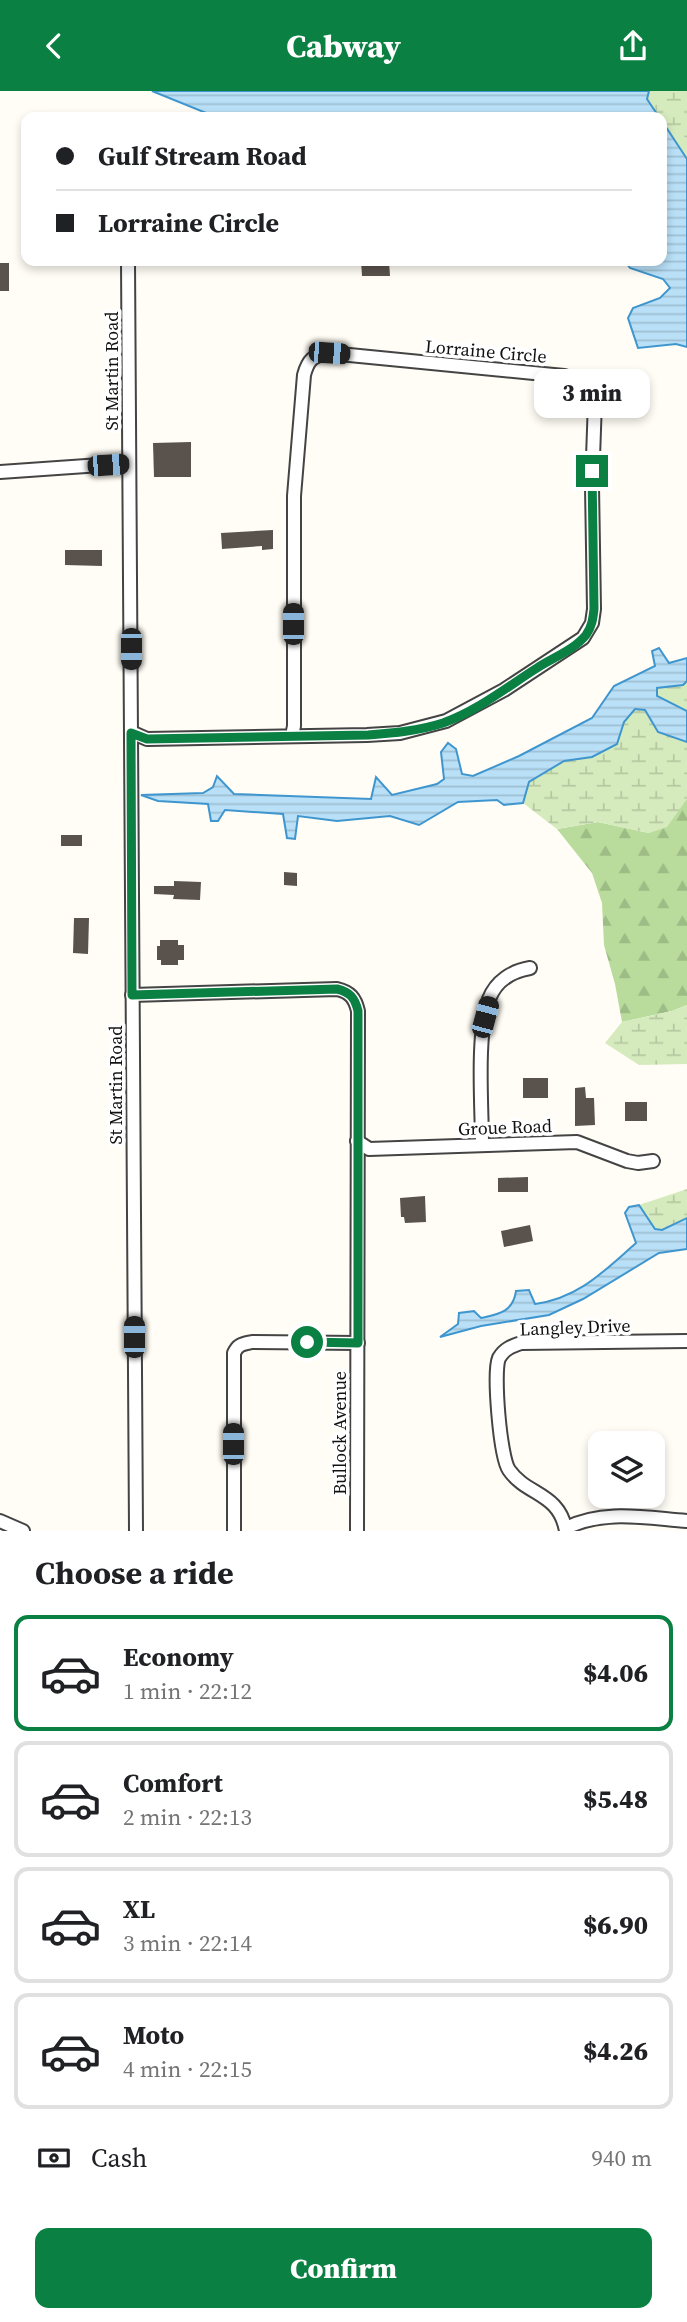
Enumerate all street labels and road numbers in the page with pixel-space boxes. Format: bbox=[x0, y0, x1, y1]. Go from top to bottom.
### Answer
street label: St Martin Road bbox=[99, 311, 124, 431]
street label: Lorraine Circle bbox=[424, 333, 548, 369]
street label: St Martin Road bbox=[103, 1025, 128, 1145]
street label: Groue Road bbox=[458, 1113, 552, 1141]
street label: Langley Drive bbox=[519, 1313, 631, 1341]
street label: Bullock Avenue bbox=[327, 1371, 352, 1495]

